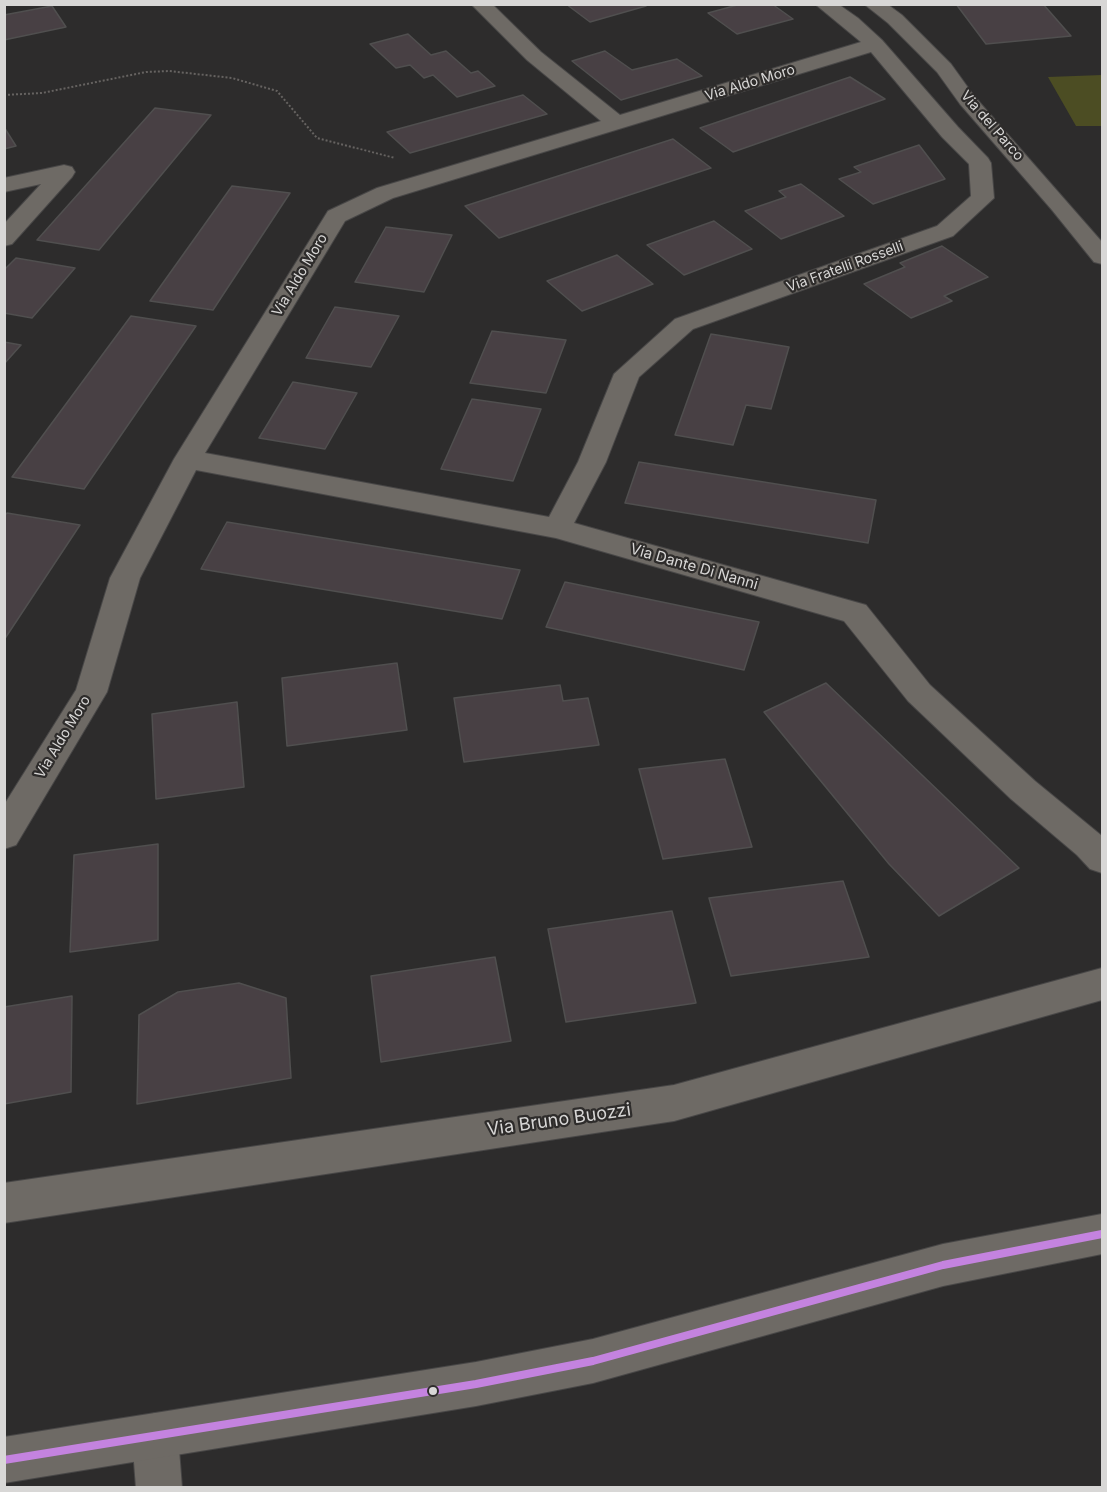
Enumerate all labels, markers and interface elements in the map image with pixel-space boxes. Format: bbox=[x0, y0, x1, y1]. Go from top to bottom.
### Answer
street label: Via Aldo Moro bbox=[703, 61, 797, 105]
street label: Via del Parco bbox=[957, 88, 1027, 164]
street label: Via Aldo Moro bbox=[269, 231, 331, 319]
street label: Via Fratelli Rosselli bbox=[784, 238, 906, 296]
street label: Via Dante Di Nanni bbox=[628, 540, 760, 594]
street label: Via Aldo Moro bbox=[32, 693, 94, 781]
street label: Via Bruno Buozzi bbox=[486, 1099, 632, 1141]
unlabelled marker bbox=[427, 1385, 439, 1397]

